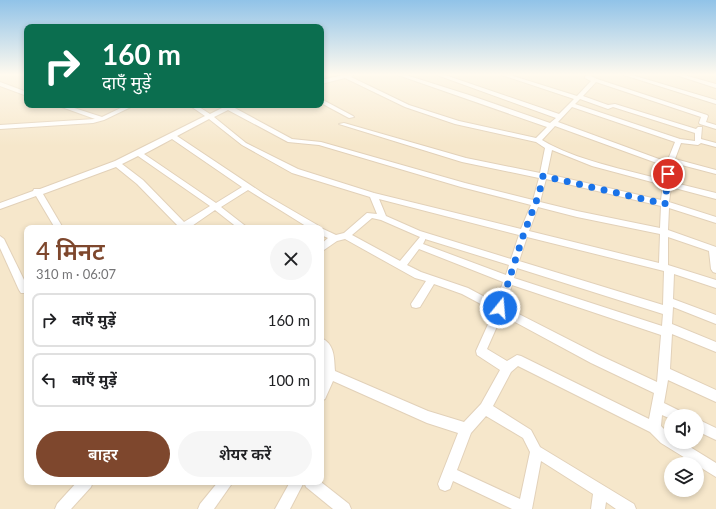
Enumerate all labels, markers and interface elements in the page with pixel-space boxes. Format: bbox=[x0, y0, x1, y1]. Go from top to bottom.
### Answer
text: 160 m bbox=[102, 37, 181, 71]
icon: right bbox=[36, 40, 88, 92]
text: दाएँ मुड़ें bbox=[102, 71, 151, 93]
pin bbox=[651, 157, 685, 191]
icon: arrive bbox=[657, 163, 679, 185]
text: 4 मिनट bbox=[36, 236, 105, 265]
button: close bbox=[270, 238, 312, 280]
text: 310 m · 06:07 bbox=[36, 266, 116, 282]
position arrow bbox=[479, 287, 521, 329]
icon: right bbox=[38, 309, 60, 331]
text: दाएँ मुड़ें bbox=[72, 310, 116, 328]
text: 160 m bbox=[268, 311, 310, 329]
icon: left bbox=[38, 369, 60, 391]
text: बाएँ मुड़ें bbox=[72, 370, 117, 388]
text: 100 m bbox=[268, 371, 310, 389]
map controls bbox=[664, 409, 704, 497]
button: sound bbox=[664, 409, 704, 449]
button: बाहर bbox=[36, 431, 170, 477]
button: शेयर करें bbox=[178, 431, 312, 477]
button: layers bbox=[664, 457, 704, 497]

